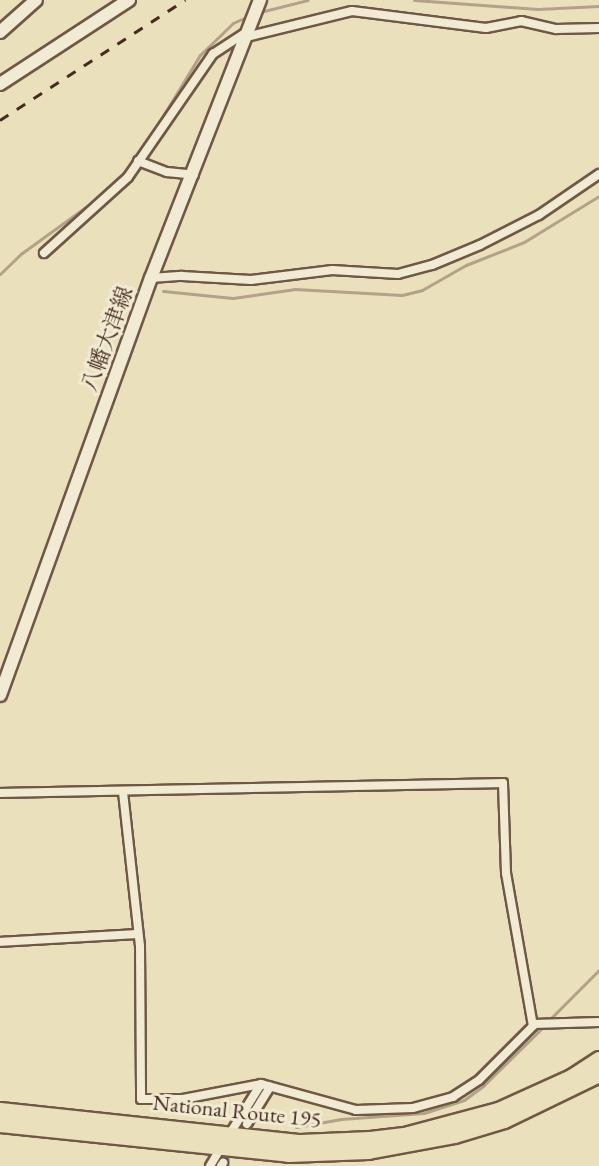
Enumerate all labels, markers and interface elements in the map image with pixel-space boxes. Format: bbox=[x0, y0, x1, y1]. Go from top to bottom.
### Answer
street label: 八幡大津線 bbox=[76, 283, 138, 395]
street label: National Route 195 bbox=[151, 1089, 323, 1133]

